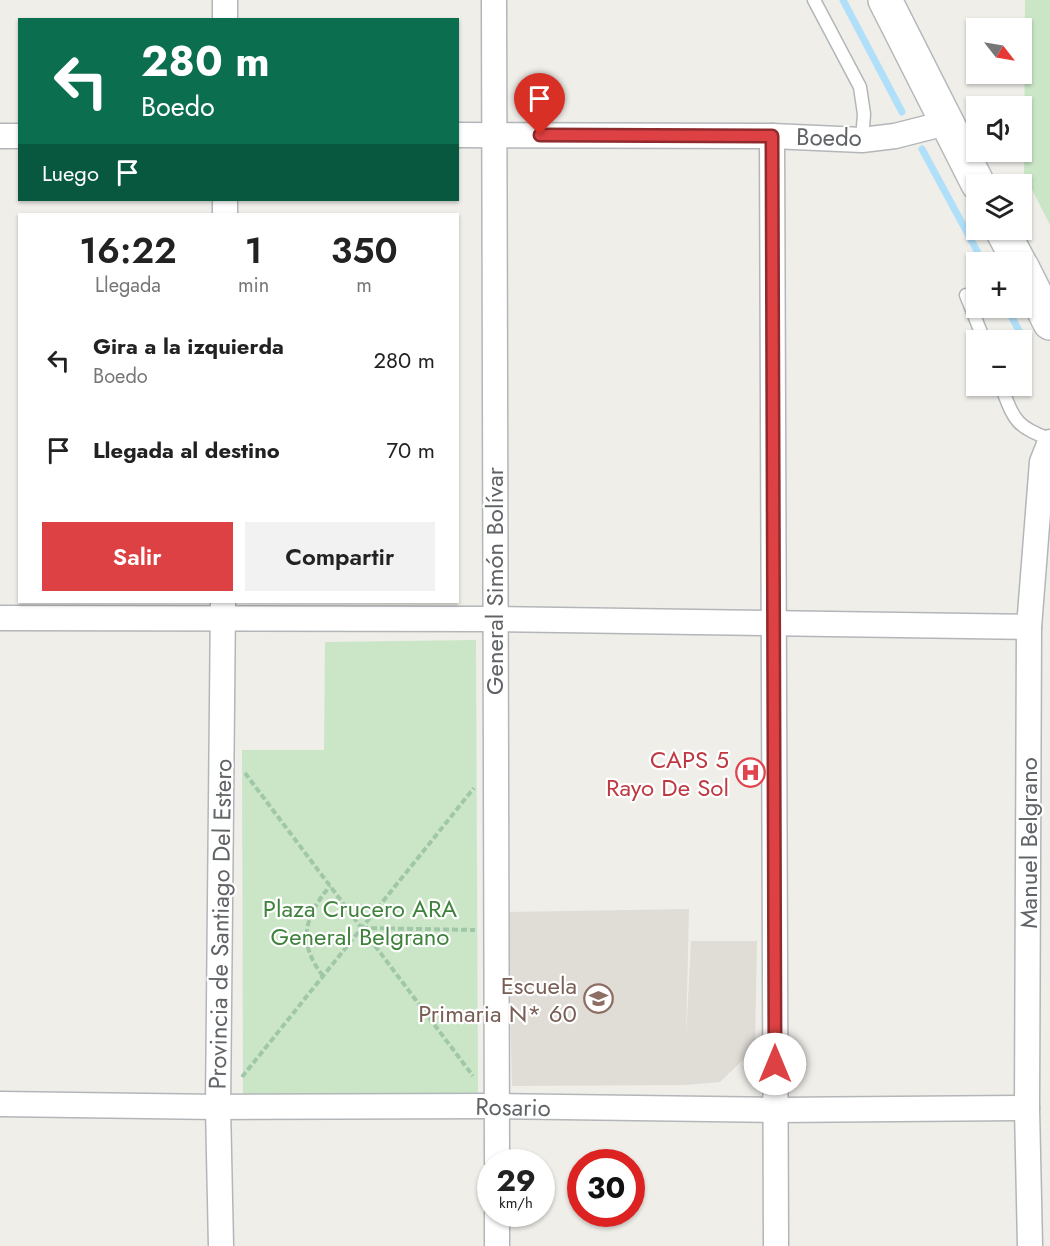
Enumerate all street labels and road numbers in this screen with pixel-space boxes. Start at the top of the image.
street label: Boedo [796,119,862,155]
street label: General Simón Bolívar [477,466,512,695]
street label: Manuel Belgrano [1011,757,1046,929]
street label: Provincia de Santiago Del Estero [200,758,240,1090]
street label: Rosario [475,1089,551,1125]

